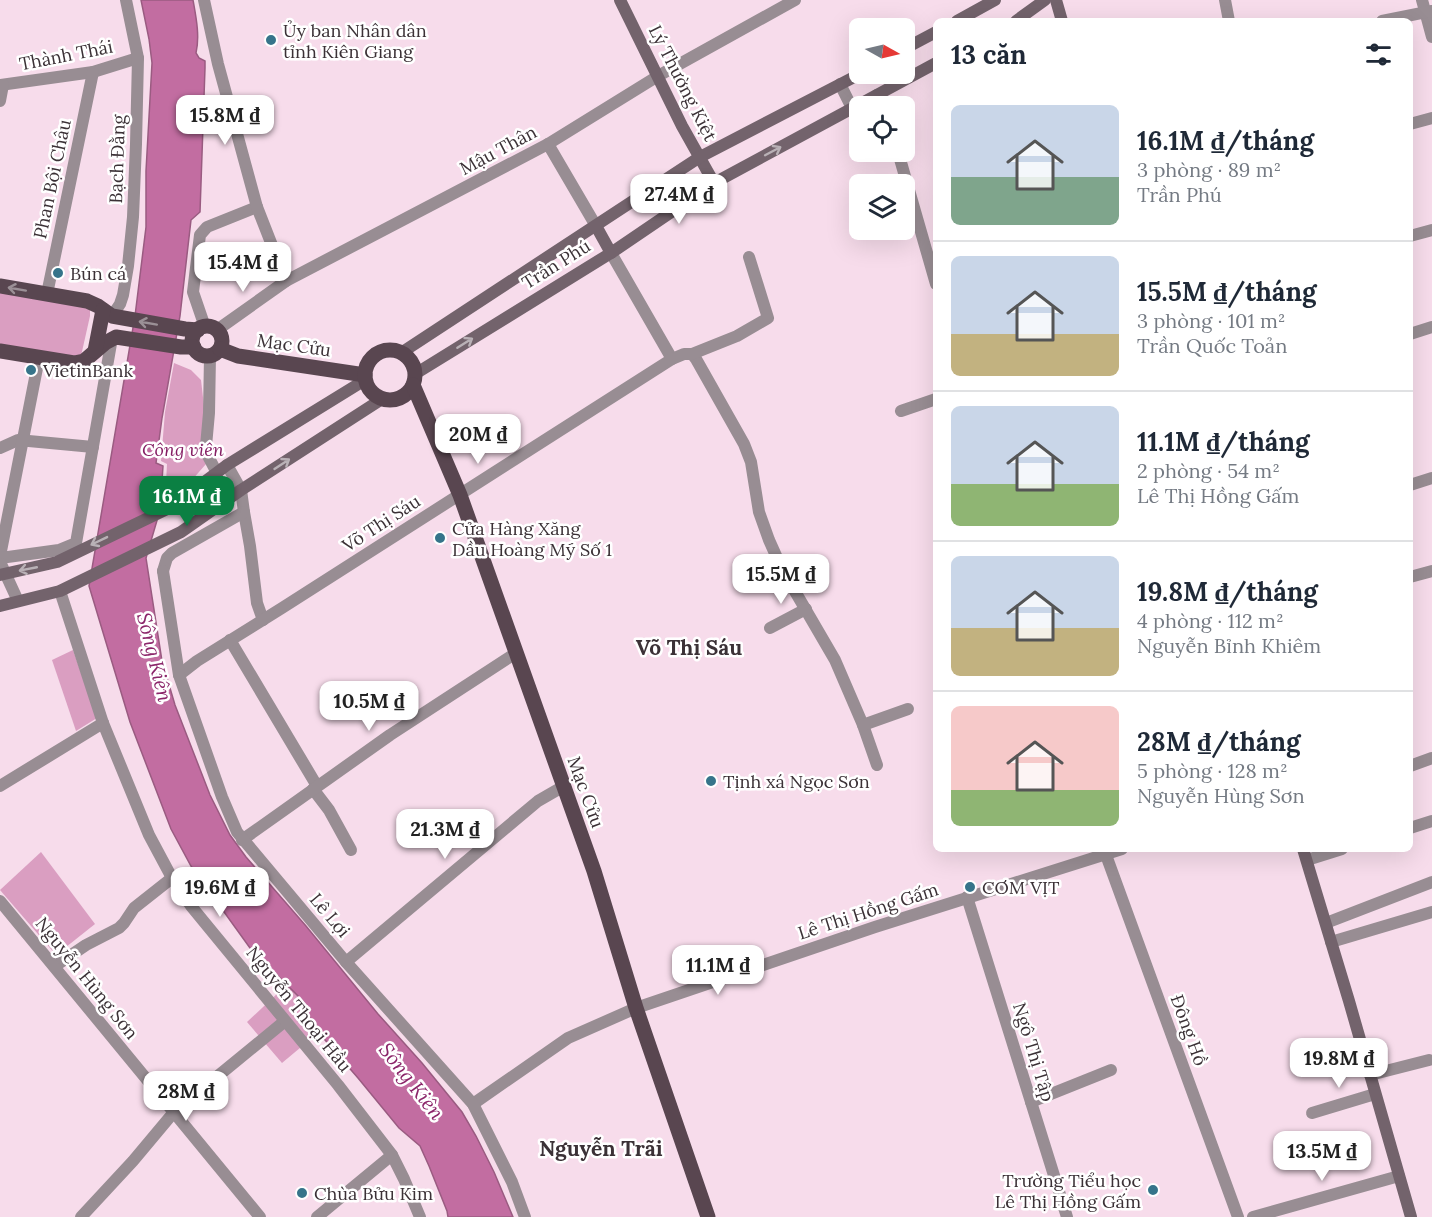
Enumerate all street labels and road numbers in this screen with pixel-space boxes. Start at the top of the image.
street label: Lý Thường Kiệt [644,21,722,145]
street label: Thành Thái [17,35,115,75]
street label: Bạch Đằng [104,113,130,204]
street label: Phan Bội Châu [28,117,76,241]
street label: Mậu Thân [456,120,540,180]
street label: Trần Phú [518,234,595,294]
street label: Mạc Cửu [256,328,333,362]
street label: Võ Thị Sáu [337,489,425,557]
street label: Mạc Cửu [563,753,610,831]
street label: Lê Thị Hồng Gấm [795,877,941,945]
street label: Lê Lợi [305,888,355,942]
street label: Nguyễn Hùng Sơn [31,912,143,1044]
street label: Nguyễn Thoại Hầu [241,941,357,1077]
street label: Đông Hồ [1166,991,1212,1069]
street label: Ngô Thị Tập [1008,1000,1060,1104]

